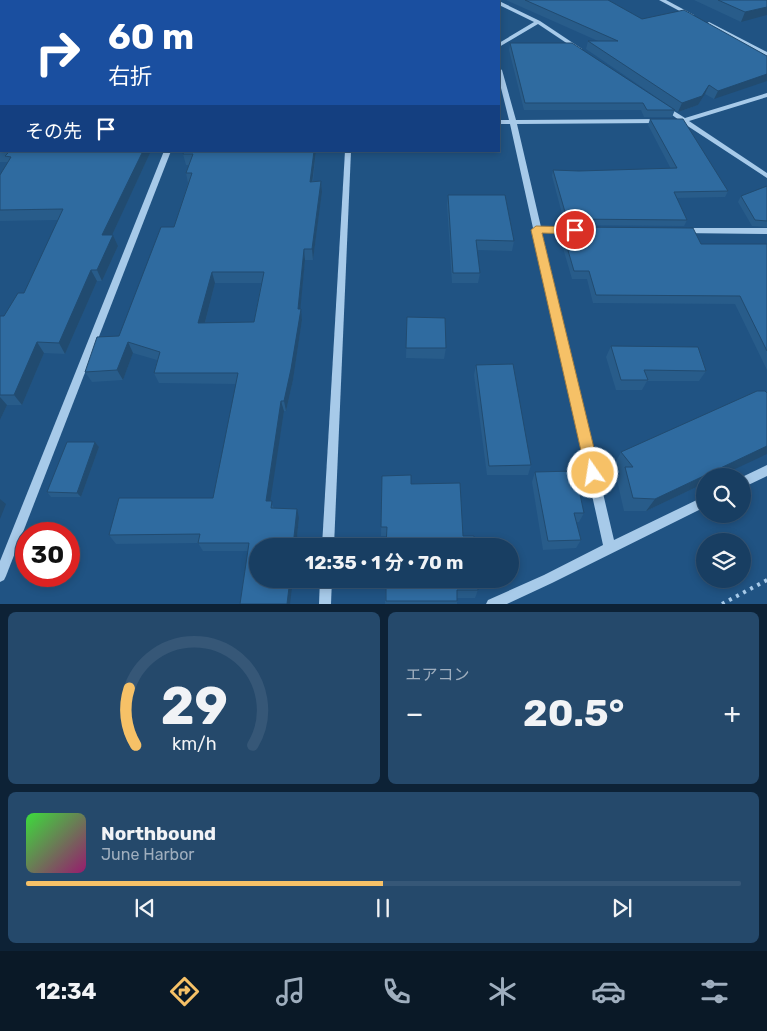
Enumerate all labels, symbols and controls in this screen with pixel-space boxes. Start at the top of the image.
text: 60 m [108,16,194,58]
icon: right [25,20,90,85]
text: 右折 [108,63,152,90]
icon: arrive [92,115,120,143]
text: その先 [25,120,82,143]
pin [554,209,596,251]
icon: arrive [561,216,589,244]
position arrow [566,446,618,498]
map controls [696,468,751,588]
button: search [696,468,751,523]
speed limit sign: 30 [15,522,80,587]
button: layers [696,533,751,588]
text: 12:35 · 1 分 · 70 m [305,551,463,574]
text: エアコン [406,665,470,684]
text: 29 [160,675,227,737]
text: 20.5° [523,690,624,736]
text: − [406,697,424,730]
text: + [724,697,741,730]
text: km/h [171,733,216,754]
text: Northbound [101,822,216,845]
text: June Harbor [101,845,194,864]
icon: previous [131,894,159,922]
icon: pause [369,894,397,922]
icon: next [608,894,636,922]
icon: directions [167,974,202,1009]
icon: music [273,974,308,1009]
icon: phone [379,974,414,1009]
icon: climate [485,974,520,1009]
icon: car [591,974,626,1009]
icon: filters [697,974,732,1009]
text: 12:34 [35,978,97,1005]

